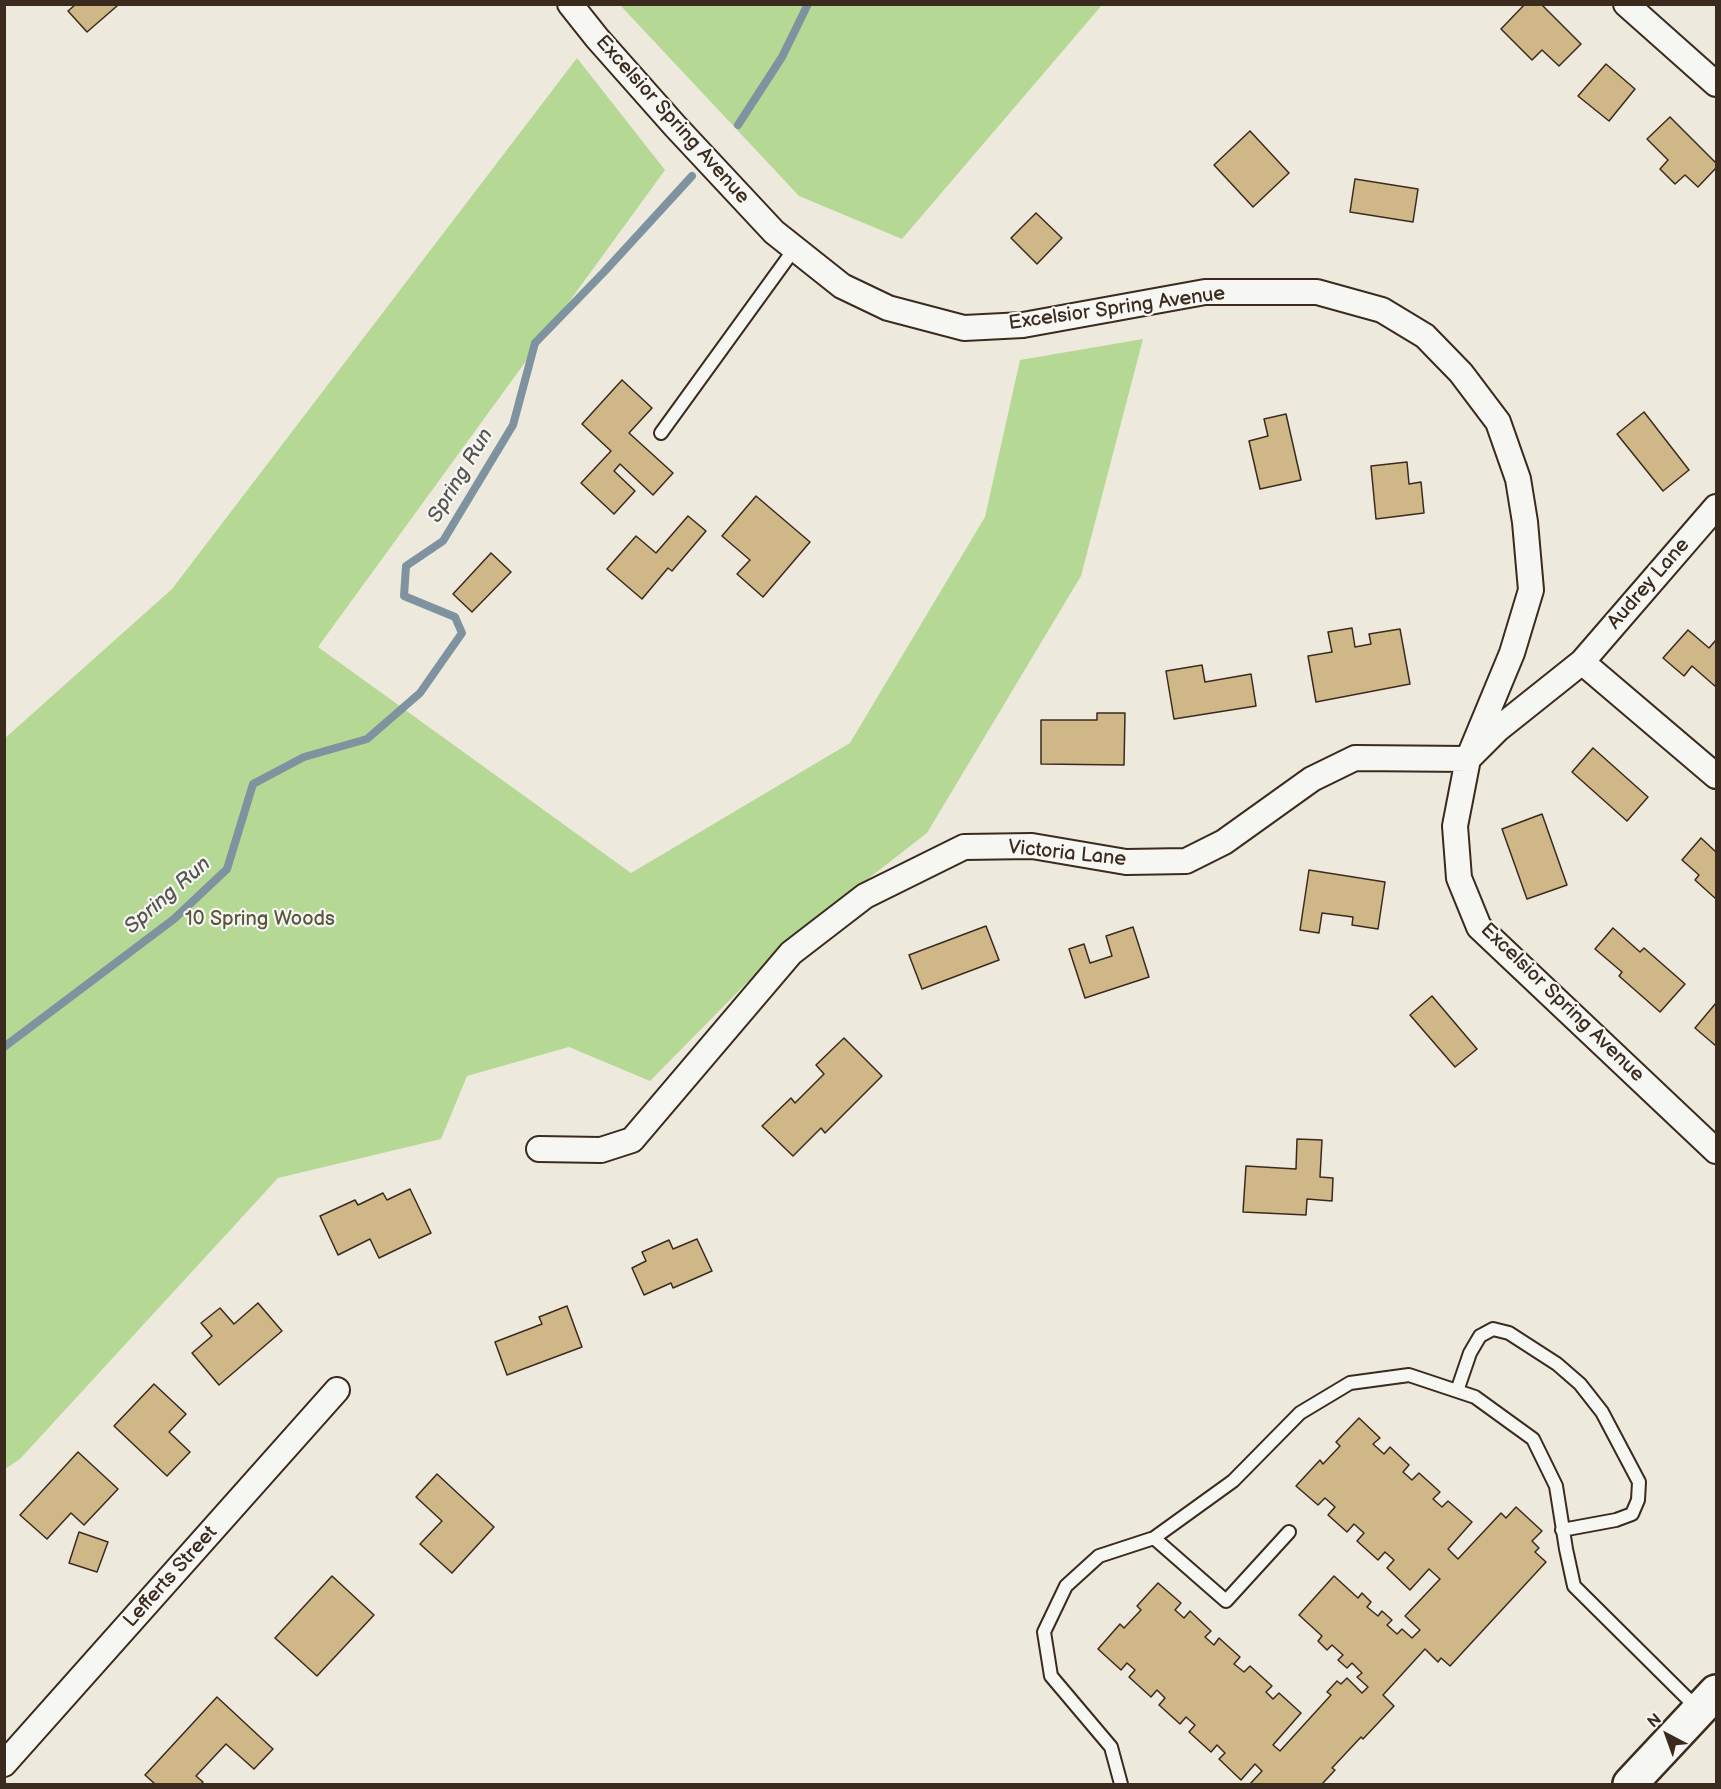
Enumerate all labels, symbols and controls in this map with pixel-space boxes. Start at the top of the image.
street label: Excelsior Spring Avenue [590,31,754,209]
street label: Excelsior Spring Avenue [1007,282,1227,336]
water label: Spring Run [423,424,499,528]
street label: Audrey Lane [1603,534,1695,634]
street label: Victoria Lane [1007,836,1127,872]
water label: Spring Run [120,852,216,940]
park label: 10 Spring Woods [185,908,335,932]
street label: Excelsior Spring Avenue [1475,919,1649,1087]
street label: Lefferts Street [119,1521,223,1633]
north arrow [1637,1705,1697,1765]
text: N [1644,1710,1666,1732]

